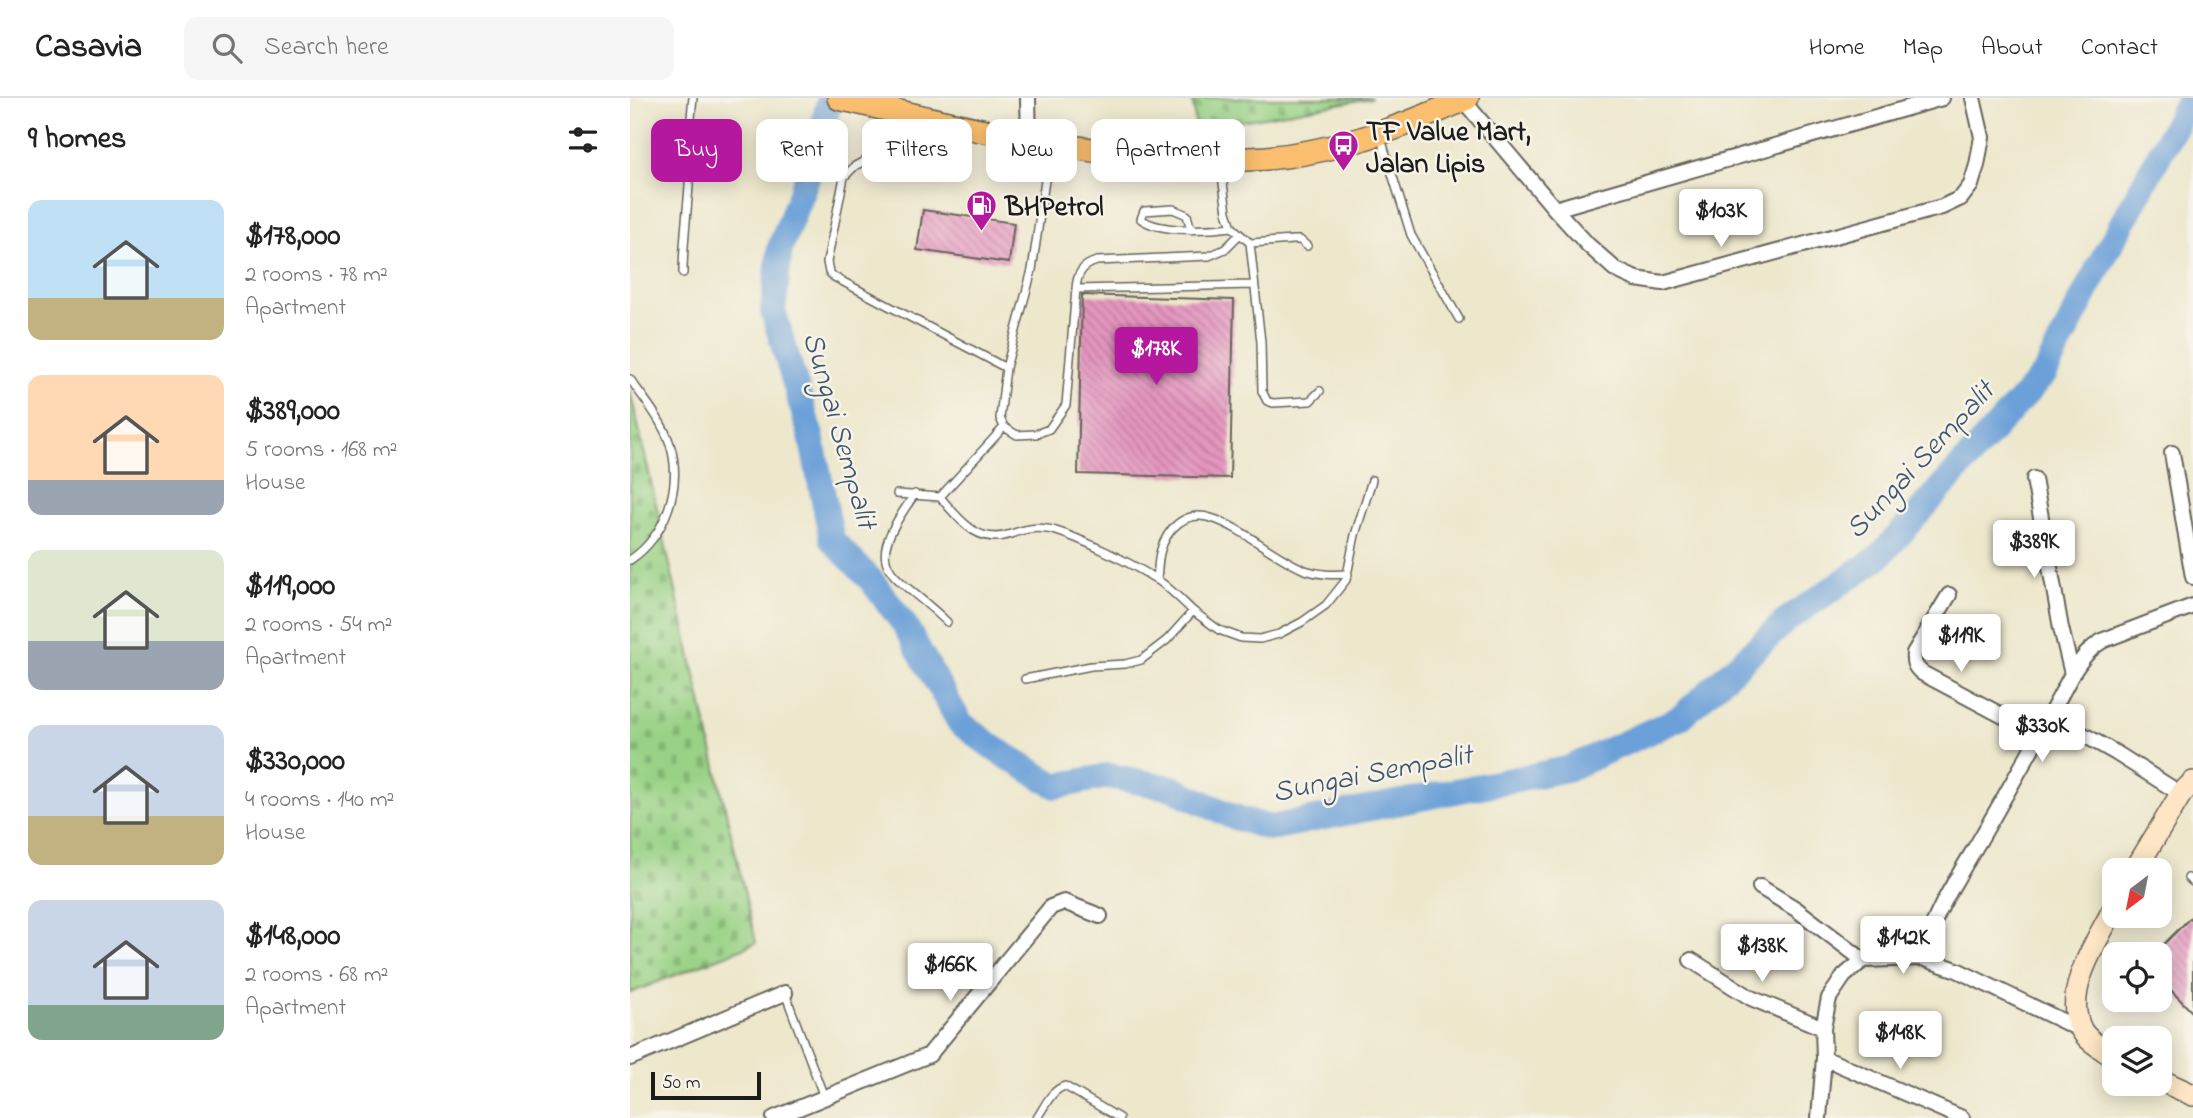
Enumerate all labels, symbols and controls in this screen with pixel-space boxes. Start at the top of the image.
search box [184,17,674,80]
text: Casavia [35,24,142,72]
icon: search [208,29,246,67]
text: Search here [264,29,389,67]
text: Home [1809,31,1865,66]
text: Map [1903,31,1943,66]
text: About [1981,31,2043,66]
text: Contact [2081,31,2158,66]
place label: TF Value Mart, Jalan Lipis [1366,113,1531,186]
text: 9 homes [28,118,126,162]
chip: Buy [651,119,742,182]
chip: Rent [756,119,848,182]
chip: Filters [862,119,972,182]
chip: New [986,119,1077,182]
chip: Apartment [1091,119,1245,182]
icon: filters [564,121,602,159]
bus stop icon: TF Value Mart, Jalan Lipis [1326,129,1360,173]
fuel station icon: BHPetrol [965,188,999,232]
place label: BHPetrol [1003,188,1104,229]
pin: $103K [1672,190,1770,249]
text: $103K [1695,195,1747,228]
text: $178,000 [245,215,340,259]
icon: home [84,228,168,312]
text: 2 rooms · 78 m² [245,259,388,292]
text: Apartment [245,292,346,325]
water label: Sungai Sempalit [789,327,888,537]
pin: $178K [1107,328,1205,387]
text: $178K [1131,333,1181,366]
water label: Sungai Sempalit [1836,370,2008,550]
text: $389,000 [245,390,340,434]
icon: home [84,403,168,487]
text: 5 rooms · 168 m² [245,434,397,467]
text: House [245,467,305,500]
pin: $389K [1985,520,2083,580]
text: $389K [2009,526,2059,559]
text: $119,000 [245,565,335,609]
icon: home [84,578,168,662]
text: 2 rooms · 54 m² [245,609,392,642]
pin: $119K [1912,614,2010,674]
text: $119K [1938,620,1984,653]
text: Apartment [245,642,346,675]
pin: $330K [1993,704,2091,764]
text: $330K [2015,710,2069,743]
water label: Sungai Sempalit [1269,733,1479,816]
text: $330,000 [245,740,345,784]
icon: home [84,753,168,837]
text: 4 rooms · 140 m² [245,784,394,817]
text: House [245,817,305,850]
north arrow [2102,858,2172,928]
map controls [2102,858,2172,1096]
text: $148,000 [245,915,340,959]
pin: $142K [1854,916,1952,976]
text: $142K [1876,922,1930,955]
pin: $138K [1713,924,1811,984]
icon: home [84,928,168,1012]
text: $138K [1737,930,1787,963]
button: locate [2102,942,2172,1012]
pin: $166K [901,944,999,1003]
text: $166K [924,949,976,982]
text: 2 rooms · 68 m² [245,959,388,992]
text: Apartment [245,992,346,1025]
pin: $148K [1851,1012,1949,1071]
text: $148K [1875,1017,1925,1050]
button: layers [2102,1026,2172,1096]
scale bar [651,1069,761,1101]
text: 50 m [662,1070,701,1097]

